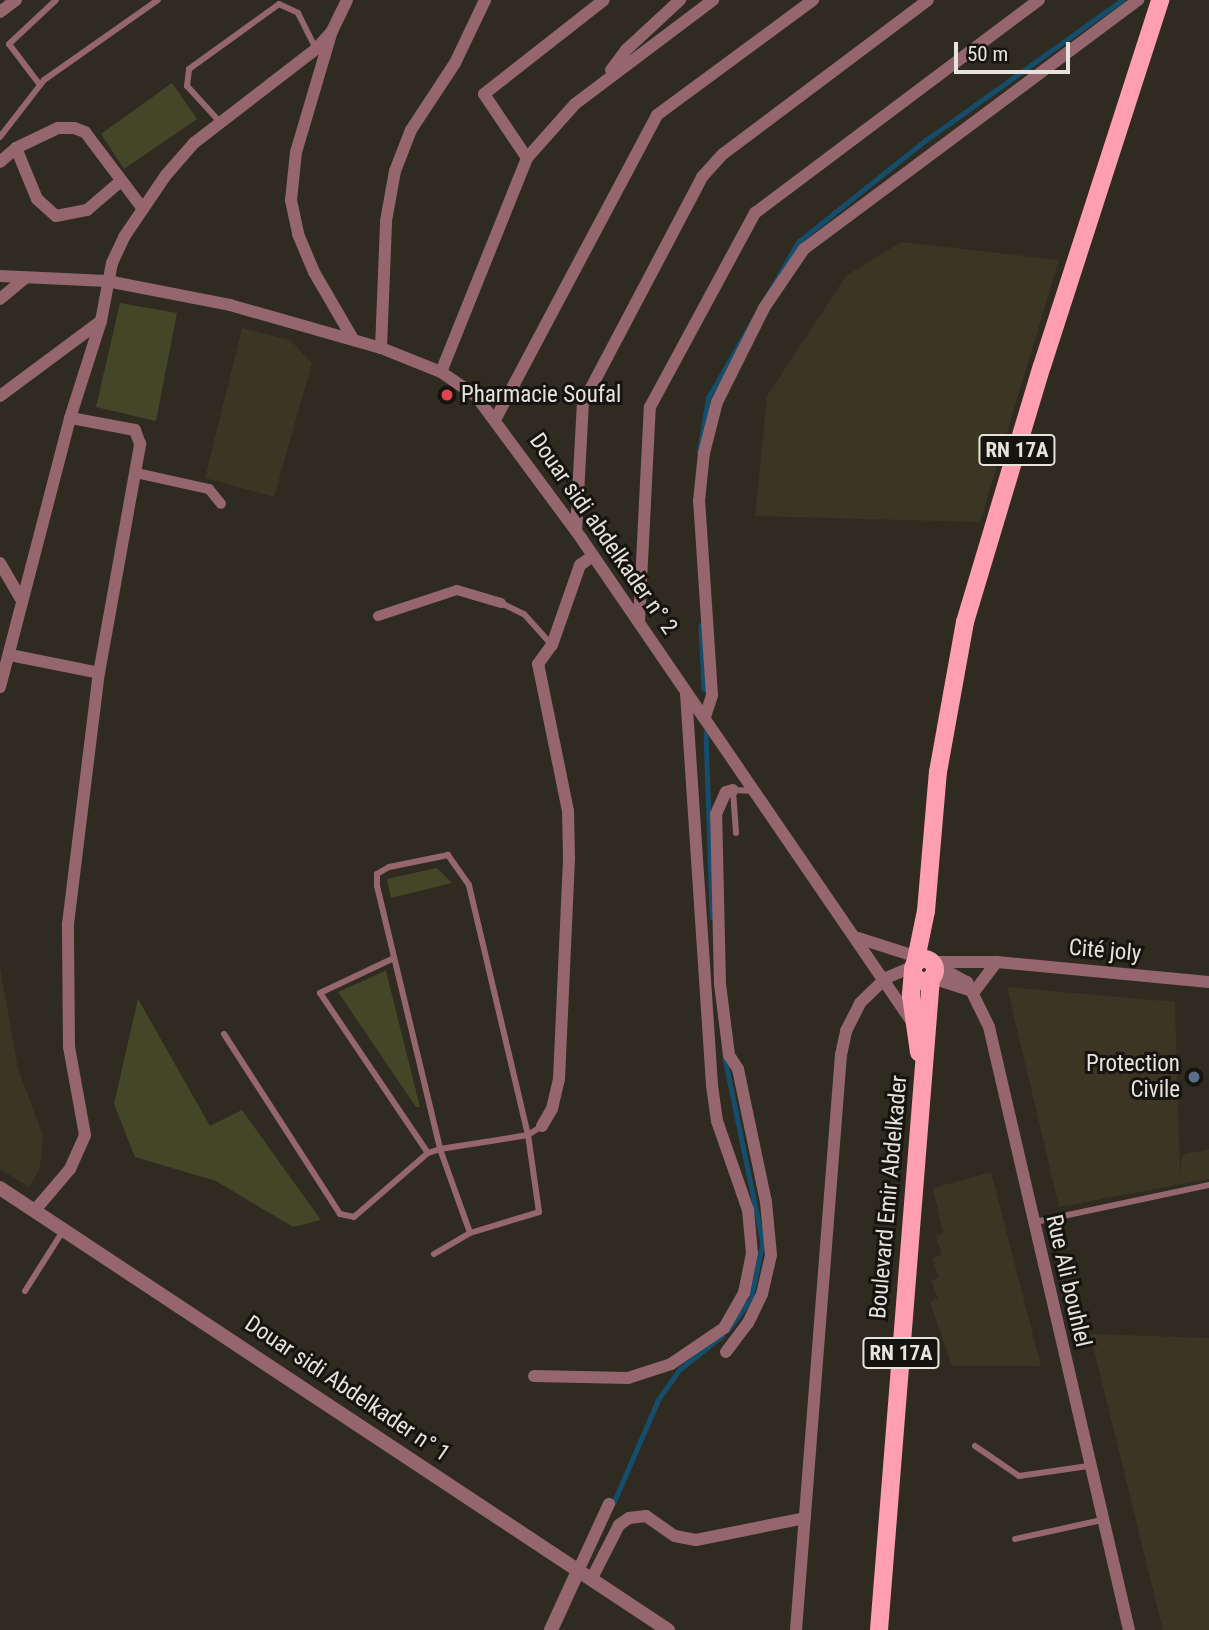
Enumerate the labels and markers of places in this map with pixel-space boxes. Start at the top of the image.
place label: Pharmacie Soufal [461,381,621,409]
marker: Pharmacie Soufal [439,387,455,403]
place label: Protection Civile [1086,1050,1180,1104]
marker: Protection Civile [1186,1069,1202,1085]

